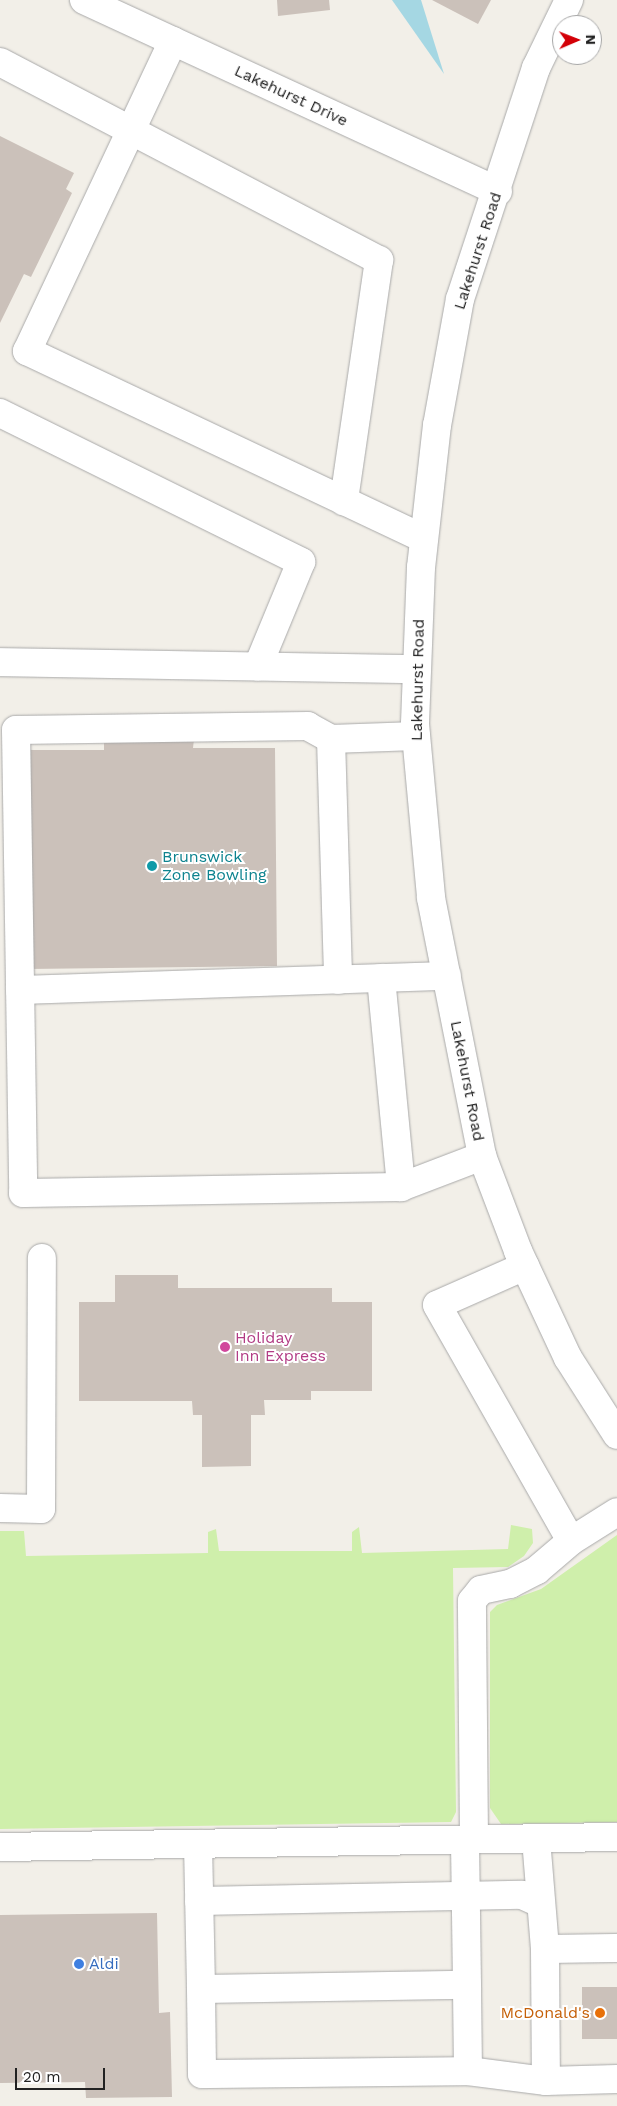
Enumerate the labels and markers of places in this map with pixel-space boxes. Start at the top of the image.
place label: Brunswick Zone Bowling [162,847,267,885]
marker: Brunswick Zone Bowling [146,860,158,872]
place label: Holiday Inn Express [235,1328,326,1366]
marker: Holiday Inn Express [219,1341,231,1353]
place label: Aldi [89,1954,119,1974]
marker: Aldi [73,1958,85,1970]
place label: McDonald's [501,2003,590,2023]
marker: McDonald's [594,2007,606,2019]

